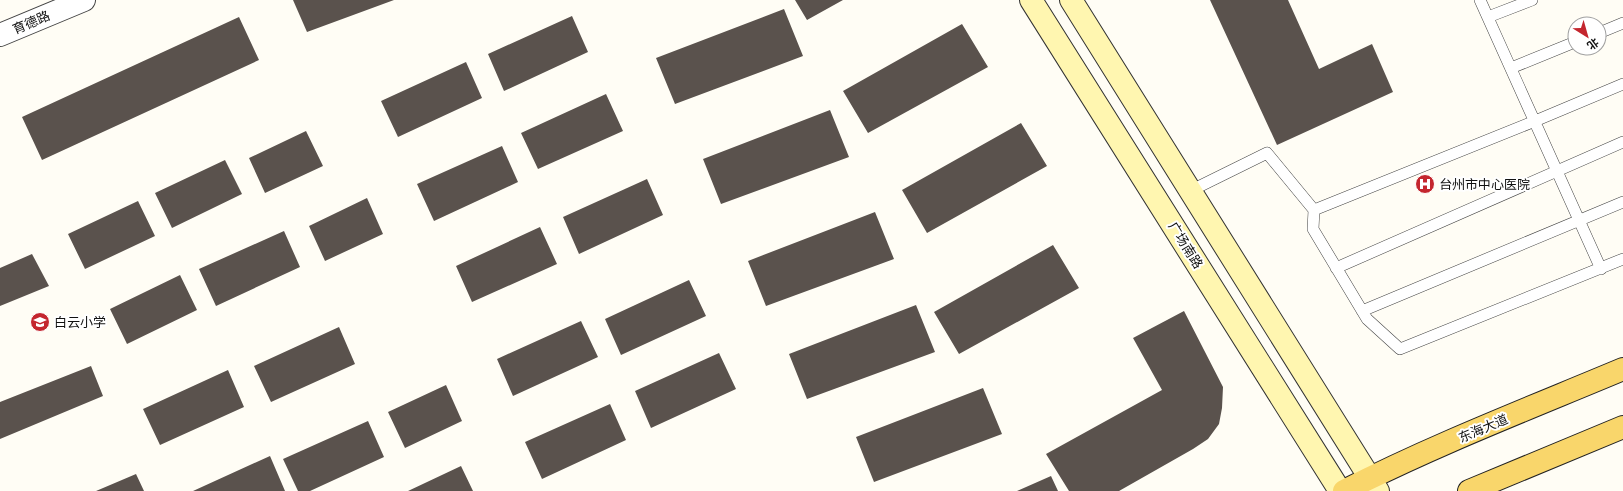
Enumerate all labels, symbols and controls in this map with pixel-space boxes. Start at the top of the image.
street label: 育德路 [10,6,53,40]
north arrow [1567,16,1607,56]
text: 北 [1583,33,1602,54]
hospital icon: 台州市中心医院 [1414,173,1436,195]
place label: 台州市中心医院 [1439,175,1530,195]
street label: 广场南路 [1163,218,1207,273]
school or university icon: 白云小学 [29,311,51,333]
place label: 白云小学 [54,313,106,333]
street label: 东海大道 [1456,410,1511,448]

